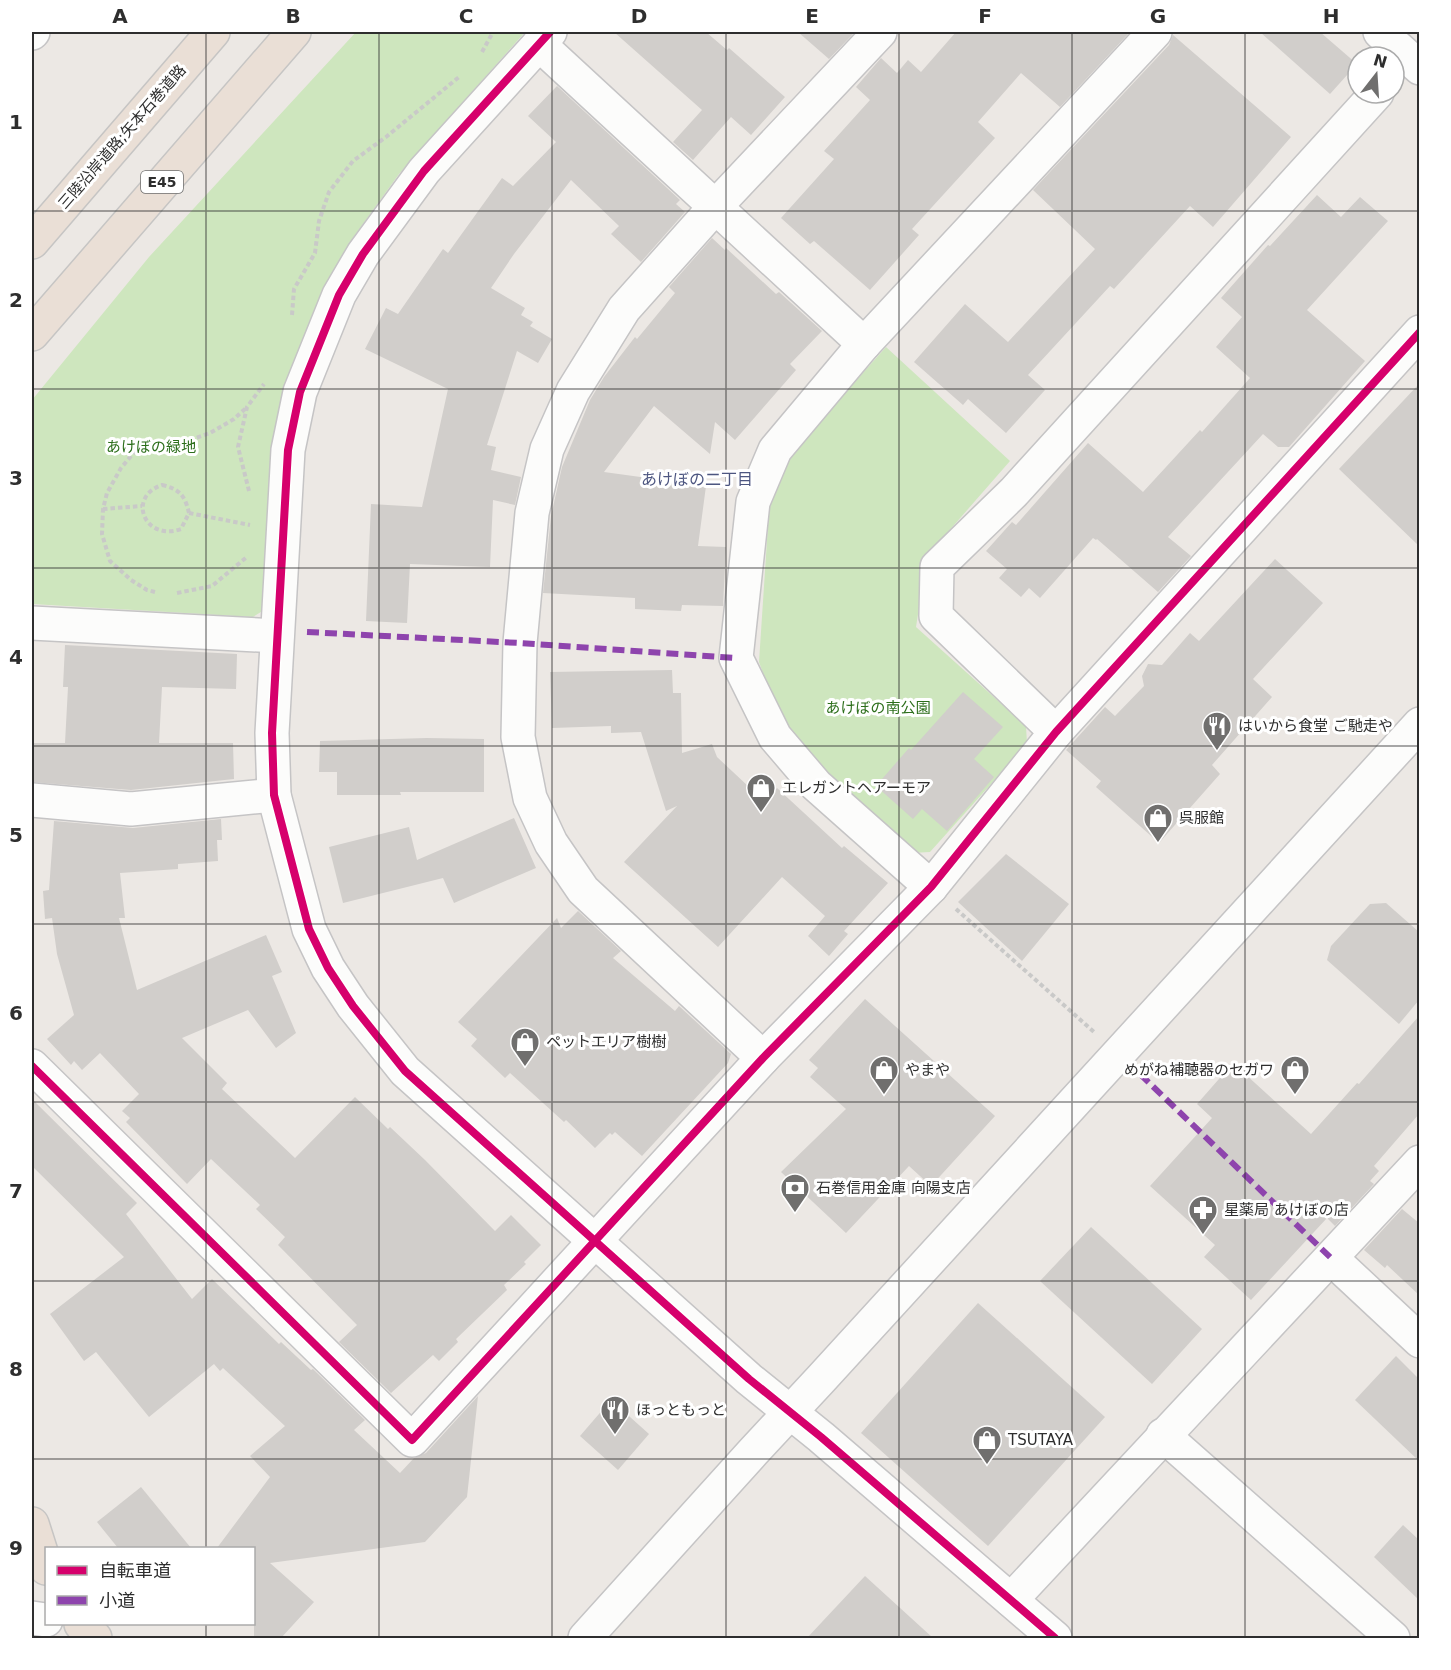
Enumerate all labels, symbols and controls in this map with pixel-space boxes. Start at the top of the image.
text: A [112,4,128,28]
text: B [285,4,301,28]
text: C [459,4,473,28]
text: D [631,4,647,28]
text: E [805,4,819,28]
text: F [978,4,992,28]
text: G [1150,4,1166,28]
text: H [1323,4,1339,28]
north arrow [1346,45,1406,105]
text: N [1371,50,1389,72]
street label: 三陸沿岸道路;矢本石巻道路 [55,61,189,213]
text: 1 [9,110,23,134]
road number: E45 [141,171,183,193]
text: 2 [9,288,23,312]
park label: あけぼの緑地 [106,438,196,456]
text: 3 [9,466,23,490]
district label: あけぼの二丁目 [641,470,753,489]
text: 4 [9,645,23,669]
park label: あけぼの南公園 [825,699,931,717]
restaurant icon: はいから食堂 ご馳走や [1201,710,1233,752]
place label: はいから食堂 ご馳走や [1238,717,1393,735]
shop icon: エレガントヘアーモア [745,772,777,814]
place label: エレガントヘアーモア [782,779,931,797]
shop icon: 呉服館 [1142,802,1174,844]
place label: 呉服館 [1179,809,1224,827]
text: 5 [9,823,23,847]
text: 6 [9,1001,23,1025]
shop icon: ペットエリア樹樹 [509,1026,541,1068]
place label: ペットエリア樹樹 [546,1033,666,1051]
shop icon: やまや [868,1054,900,1096]
shop icon: めがね補聴器のセガワ [1279,1054,1311,1096]
place label: やまや [905,1061,950,1079]
place label: めがね補聴器のセガワ [1124,1061,1274,1079]
bank icon: 石巻信用金庫 向陽支店 [779,1172,811,1214]
text: 7 [9,1179,23,1203]
place label: 石巻信用金庫 向陽支店 [816,1179,971,1197]
pharmacy icon: 星薬局 あけぼの店 [1187,1194,1219,1236]
place label: 星薬局 あけぼの店 [1224,1201,1349,1219]
text: 8 [9,1357,23,1381]
restaurant icon: ほっともっと [599,1394,631,1436]
place label: ほっともっと [636,1401,726,1419]
shop icon: TSUTAYA [971,1424,1003,1466]
place label: TSUTAYA [1007,1431,1074,1449]
text: 9 [9,1536,23,1560]
legend [45,1547,255,1625]
text: 自転車道 [99,1560,171,1581]
text: 小道 [99,1590,135,1611]

